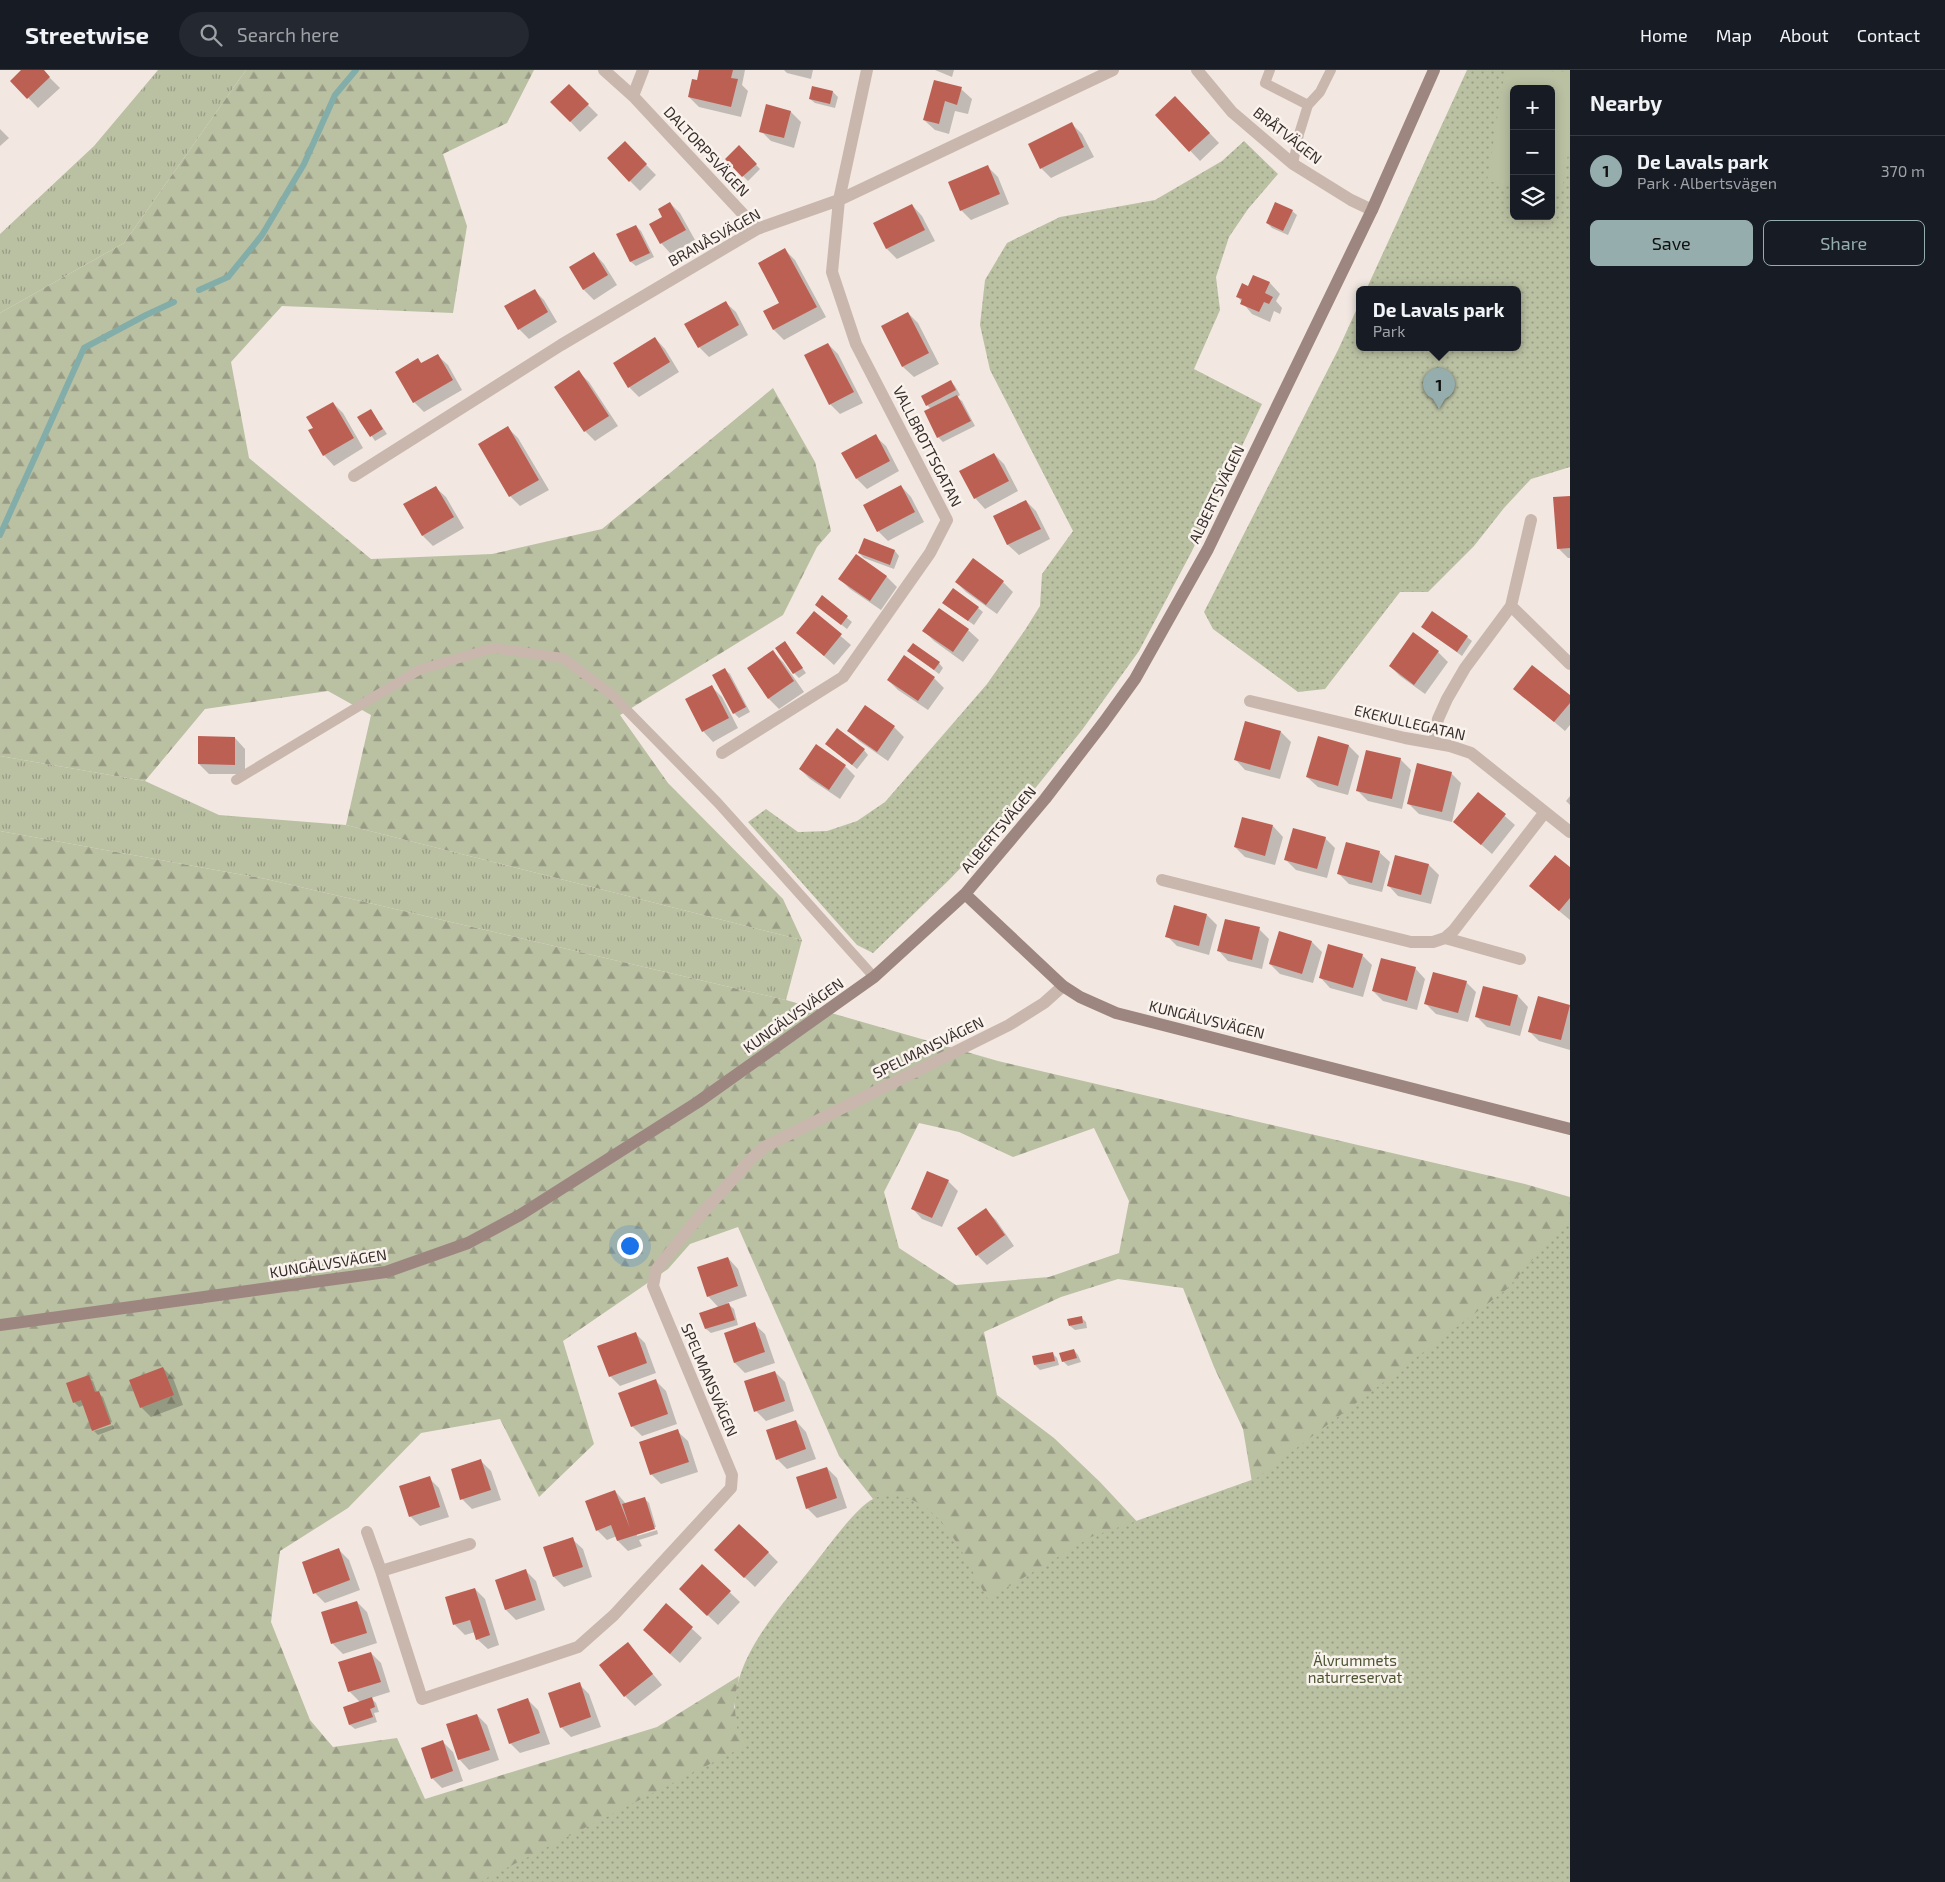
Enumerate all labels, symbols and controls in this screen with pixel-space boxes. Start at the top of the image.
search box [179,12,529,57]
text: Streetwise [25,20,149,49]
icon: search [197,21,225,49]
text: Search here [237,23,339,46]
text: Home [1640,24,1688,46]
text: Map [1716,24,1752,46]
text: About [1780,24,1829,46]
text: Contact [1857,24,1920,46]
map controls [1510,85,1555,220]
button: + [1510,85,1555,130]
text: Nearby [1590,90,1662,115]
street label: DALTORPSVÄGEN [661,102,753,200]
street label: BRÅTVÄGEN [1250,103,1326,167]
button: − [1510,130,1555,175]
text: De Lavals park [1637,150,1769,173]
text: 1 [1603,161,1609,180]
text: 370 m [1881,161,1925,180]
text: Park · Albertsvägen [1637,173,1777,192]
button: layers [1510,175,1555,220]
street label: BRANÅSVÄGEN [665,204,763,270]
button: Save [1590,220,1753,266]
button: Share [1763,220,1925,266]
popup [1356,286,1521,351]
text: De Lavals park [1373,298,1504,321]
text: Park [1373,321,1405,340]
pin: 1 [1423,368,1455,409]
street label: VALLBROTTSGATAN [890,383,966,509]
street label: ALBERTSVÄGEN [1184,442,1248,546]
street label: EKEKULLEGATAN [1353,700,1467,744]
street label: ALBERTSVÄGEN [957,782,1039,876]
street label: KUNGÄLVSVÄGEN [739,974,847,1056]
street label: KUNGÄLVSVÄGEN [1147,996,1267,1042]
street label: SPELMANSVÄGEN [870,1012,986,1082]
your location [617,1233,643,1259]
street label: KUNGÄLVSVÄGEN [268,1245,388,1281]
street label: SPELMANSVÄGEN [678,1321,742,1439]
park label: Älvrummets naturreservat [1308,1651,1403,1686]

